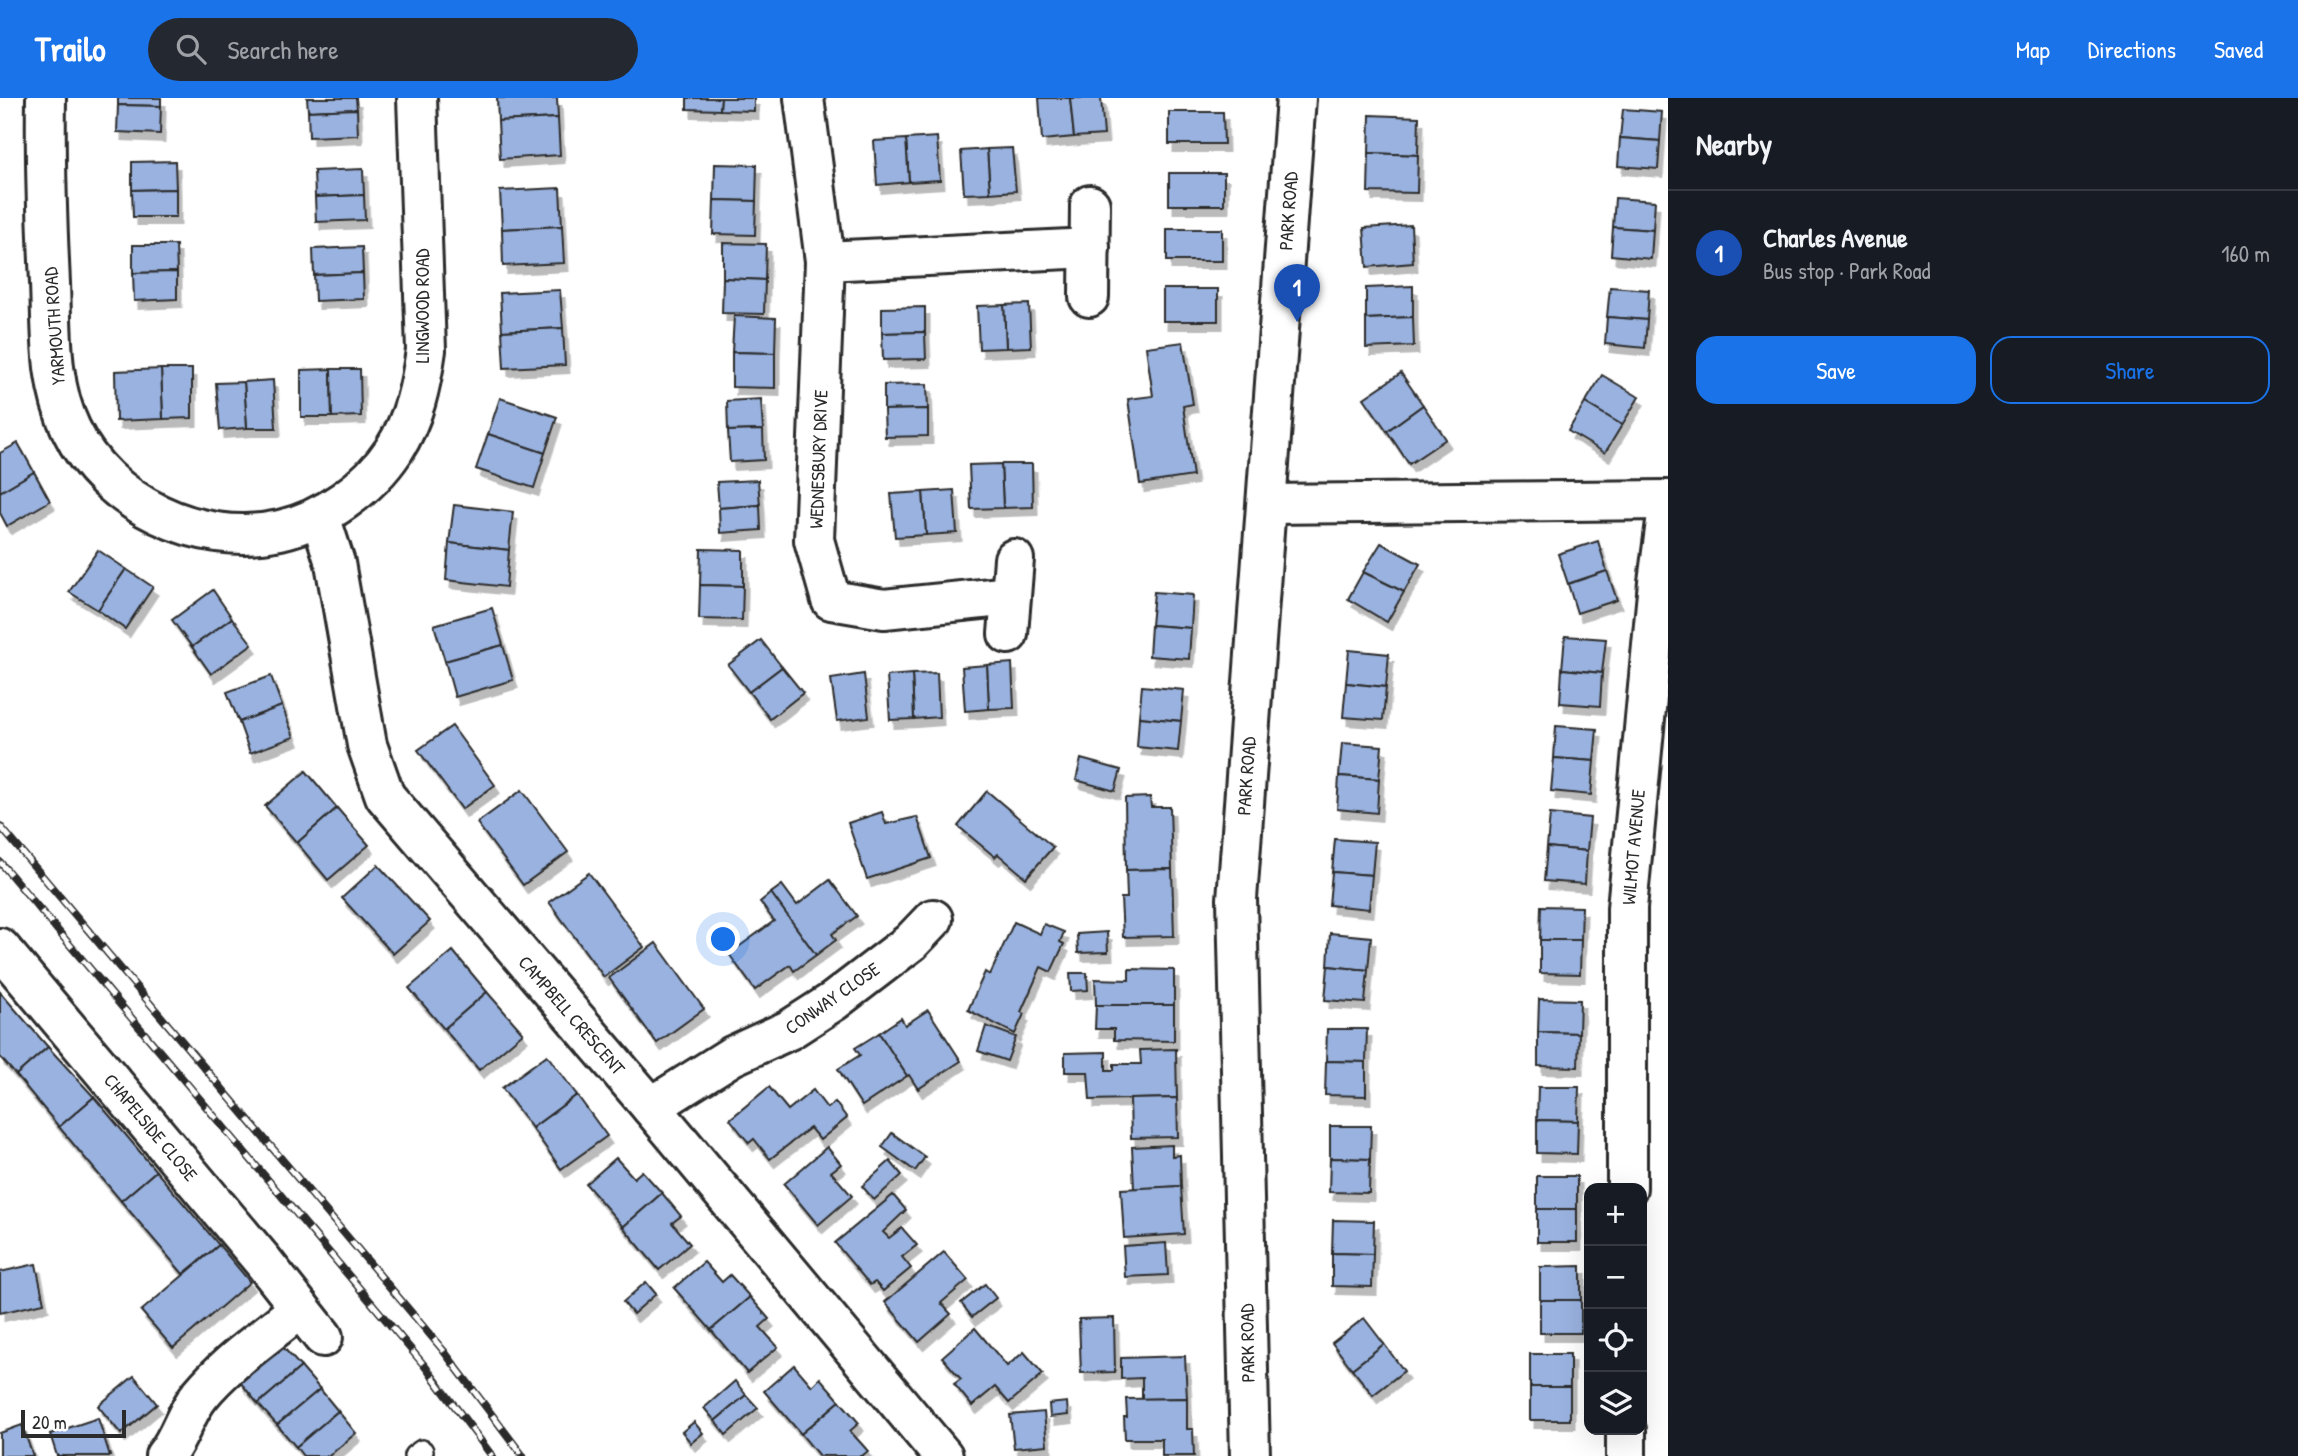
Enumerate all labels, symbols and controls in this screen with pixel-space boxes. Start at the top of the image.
search box [148,18,638,81]
text: Trailo [35,27,106,71]
icon: search [172,30,210,68]
text: Search here [228,32,339,67]
text: Map [2016,33,2050,65]
text: Directions [2088,33,2176,65]
text: Saved [2214,33,2263,65]
text: Nearby [1696,124,1772,164]
street label: PARK ROAD [1272,171,1304,251]
text: Charles Avenue [1763,220,1908,255]
text: 1 [1715,238,1723,269]
text: 160 m [2221,238,2270,269]
street label: LINGWOOD ROAD [409,249,435,363]
text: Bus stop · Park Road [1763,255,1931,286]
pin: 1 [1274,264,1320,322]
street label: YARMOUTH ROAD [37,266,71,386]
button: Save [1696,336,1976,404]
button: Share [1990,336,2270,404]
street label: WEDNESBURY DRIVE [803,388,833,529]
street label: PARK ROAD [1230,736,1262,816]
street label: WILMOT AVENUE [1615,788,1651,906]
your location [706,922,740,956]
street label: CAMPBELL CRESCENT [513,950,632,1081]
street label: CONWAY CLOSE [779,955,885,1040]
street label: CHAPELSIDE CLOSE [98,1068,204,1187]
map controls [1584,1183,1647,1435]
button: + [1584,1183,1647,1246]
button: − [1584,1246,1647,1309]
street label: PARK ROAD [1233,1303,1261,1383]
button: locate [1584,1309,1647,1372]
button: layers [1584,1372,1647,1435]
scale bar [21,1407,126,1439]
text: 20 m [32,1409,67,1435]

